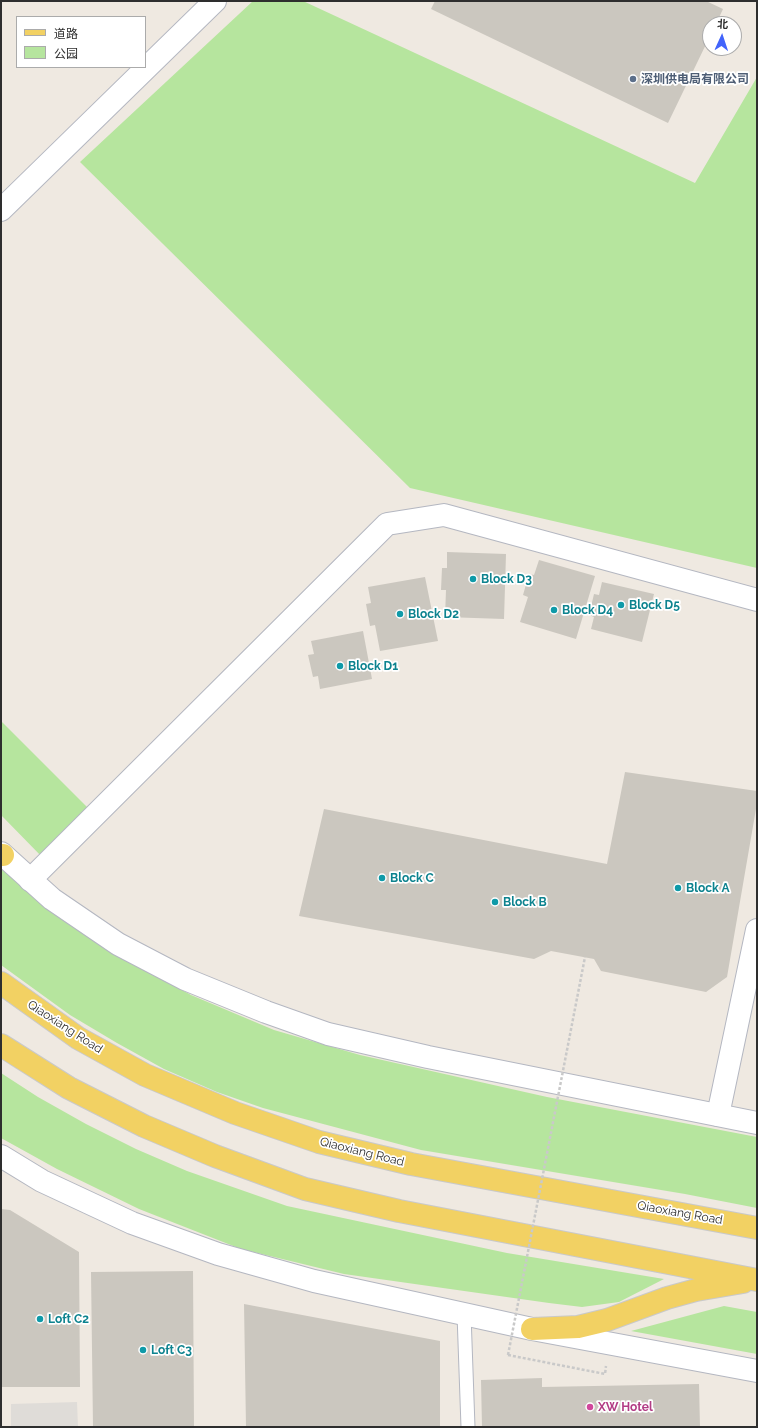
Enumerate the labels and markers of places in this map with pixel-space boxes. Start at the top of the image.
place label: 深圳供电局有限公司 [641,72,749,86]
marker: 深圳供电局有限公司 [628,74,638,84]
place label: Block D3 [481,572,532,586]
marker: Block D3 [468,574,478,584]
place label: Block D5 [629,598,680,612]
marker: Block D5 [616,600,626,610]
place label: Block D4 [562,603,613,617]
marker: Block D4 [549,605,559,615]
place label: Block D2 [408,607,459,621]
marker: Block D2 [395,609,405,619]
place label: Block D1 [348,659,398,673]
marker: Block D1 [335,661,345,671]
place label: Block C [390,871,434,885]
marker: Block C [377,873,387,883]
place label: Block A [686,881,730,895]
marker: Block A [673,883,683,893]
place label: Block B [503,895,547,909]
marker: Block B [490,897,500,907]
place label: Loft C2 [48,1312,89,1326]
marker: Loft C2 [35,1314,45,1324]
place label: Loft C3 [151,1343,192,1357]
marker: Loft C3 [138,1345,148,1355]
place label: XW Hotel [598,1400,653,1414]
marker: XW Hotel [585,1402,595,1412]

